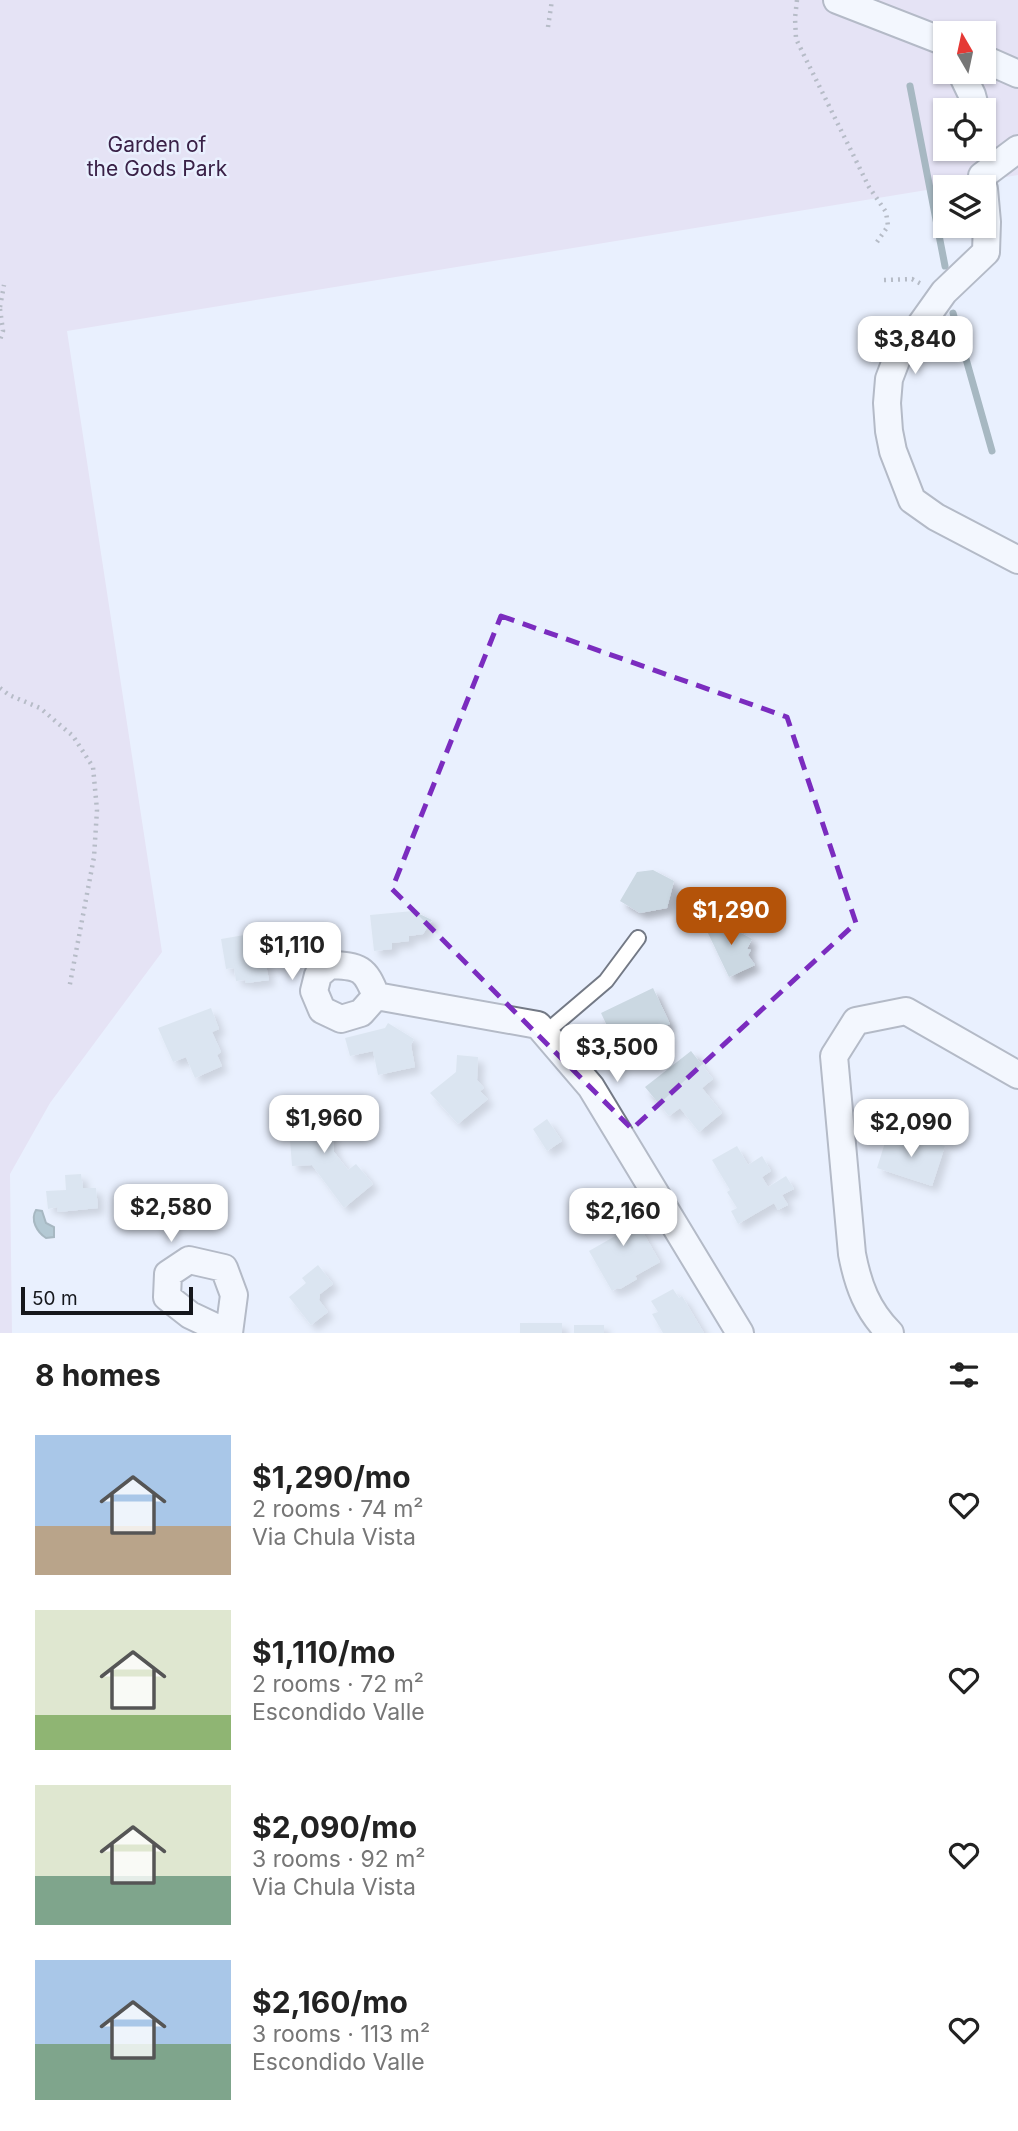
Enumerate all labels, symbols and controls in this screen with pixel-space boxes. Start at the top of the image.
north arrow [933,21,996,84]
map controls [933,21,996,238]
button: locate [933,98,996,161]
park label: Garden of the Gods Park [87,132,228,181]
button: layers [933,175,996,238]
pin: $3,840 [858,316,972,376]
text: $3,840 [874,325,956,353]
pin: $1,290 [674,888,788,947]
text: $1,290 [692,896,770,924]
pin: $1,110 [235,922,349,982]
text: $1,110 [259,931,325,959]
pin: $3,500 [560,1024,674,1084]
text: $3,500 [576,1033,658,1061]
pin: $1,960 [267,1096,381,1155]
pin: $2,090 [854,1100,968,1159]
text: $1,960 [285,1104,363,1132]
text: $2,090 [870,1108,952,1136]
pin: $2,580 [114,1184,228,1244]
pin: $2,160 [566,1188,680,1248]
text: $2,580 [130,1193,212,1221]
text: $2,160 [585,1197,661,1225]
scale bar [21,1284,192,1316]
text: 50 m [32,1287,78,1310]
icon: filters [945,1356,983,1394]
text: 8 homes [35,1357,161,1393]
text: $1,290/mo [252,1459,411,1495]
icon: home [91,1463,175,1547]
icon: heart [945,1486,983,1524]
text: 2 rooms · 74 m² [252,1495,424,1523]
text: Via Chula Vista [252,1523,416,1551]
text: $1,110/mo [252,1634,395,1670]
icon: home [91,1638,175,1722]
icon: heart [945,1661,983,1699]
text: 2 rooms · 72 m² [252,1670,424,1698]
text: Escondido Valle [252,1698,425,1726]
text: $2,090/mo [252,1809,417,1845]
icon: home [91,1813,175,1897]
icon: heart [945,1836,983,1874]
text: 3 rooms · 92 m² [252,1845,425,1873]
text: Via Chula Vista [252,1873,416,1901]
text: $2,160/mo [252,1984,408,2020]
icon: home [91,1988,175,2072]
icon: heart [945,2011,983,2049]
text: 3 rooms · 113 m² [252,2020,430,2048]
text: Escondido Valle [252,2048,425,2076]

